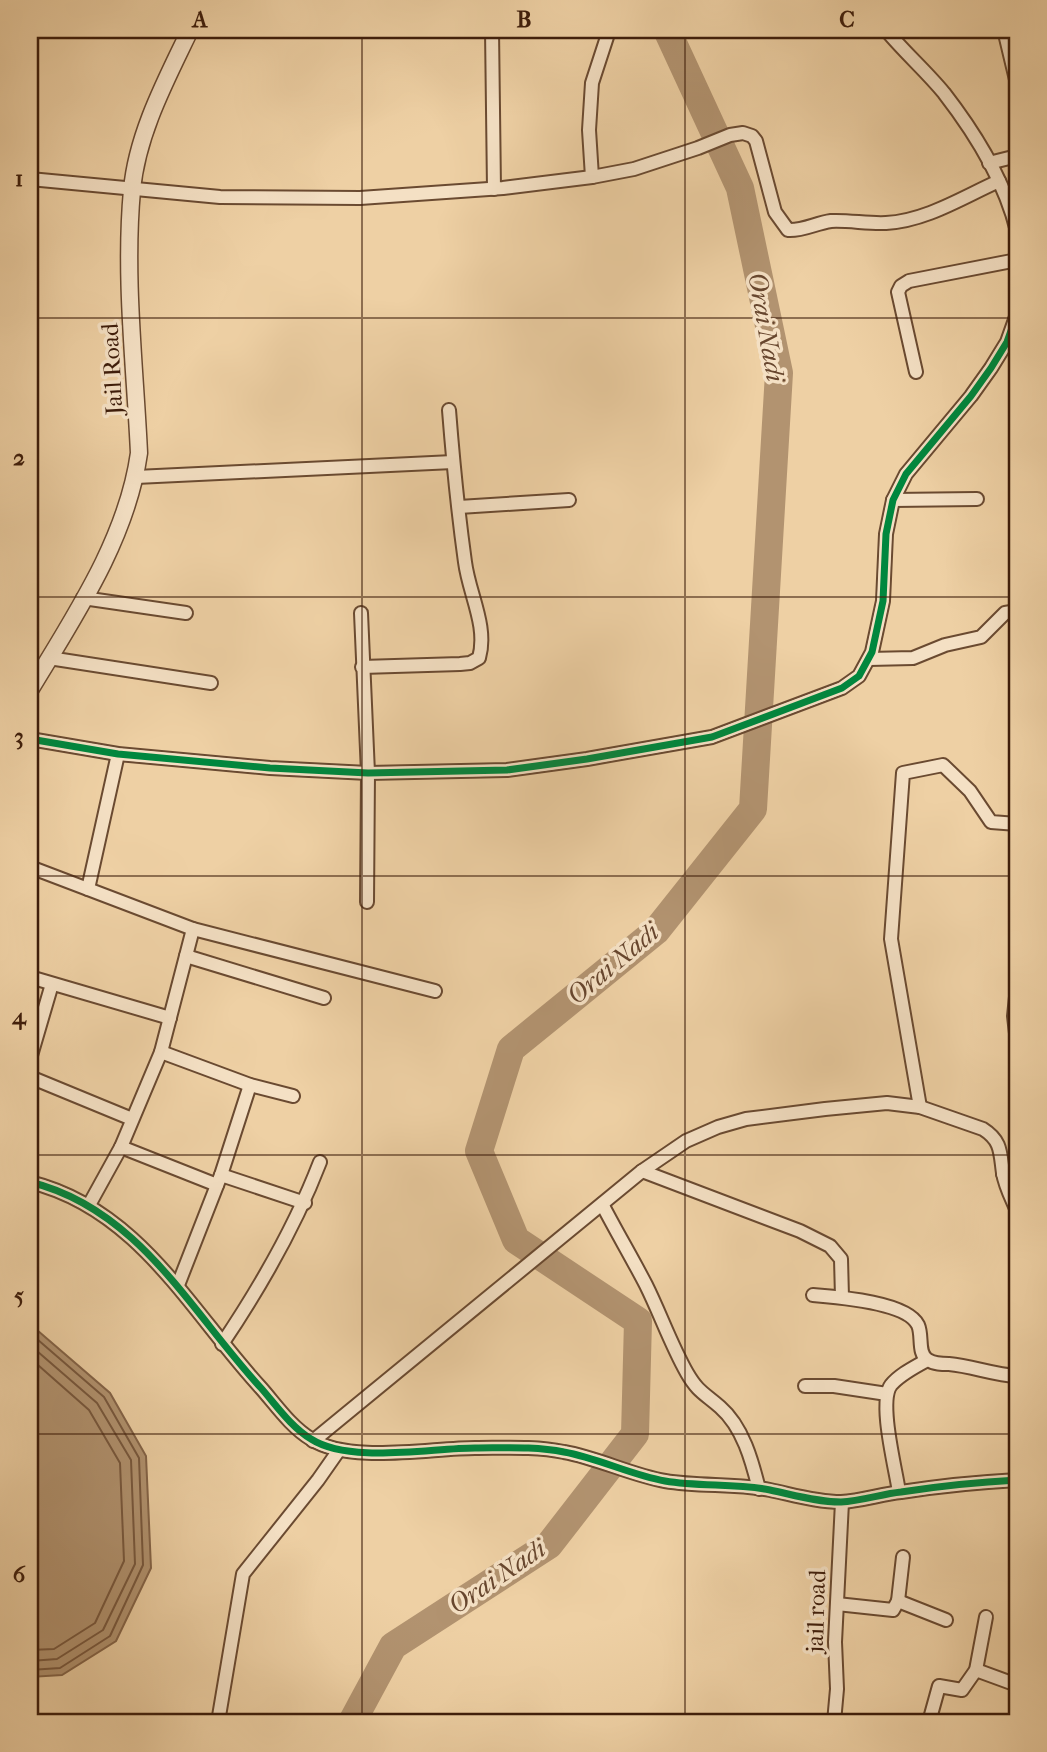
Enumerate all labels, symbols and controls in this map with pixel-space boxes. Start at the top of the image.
text: A [191,6,209,33]
text: B [517,6,532,33]
text: C [839,6,855,33]
text: 1 [15,165,23,192]
water label: Orai Nadi [741,270,791,386]
street label: Jail Road [96,321,128,418]
text: 2 [13,444,25,471]
text: 3 [14,723,24,750]
water label: Orai Nadi [561,916,666,1011]
text: 4 [11,1003,27,1030]
text: 5 [14,1282,24,1309]
water label: Orai Nadi [443,1532,553,1621]
text: 6 [13,1561,26,1588]
street label: jail road [800,1568,831,1655]

